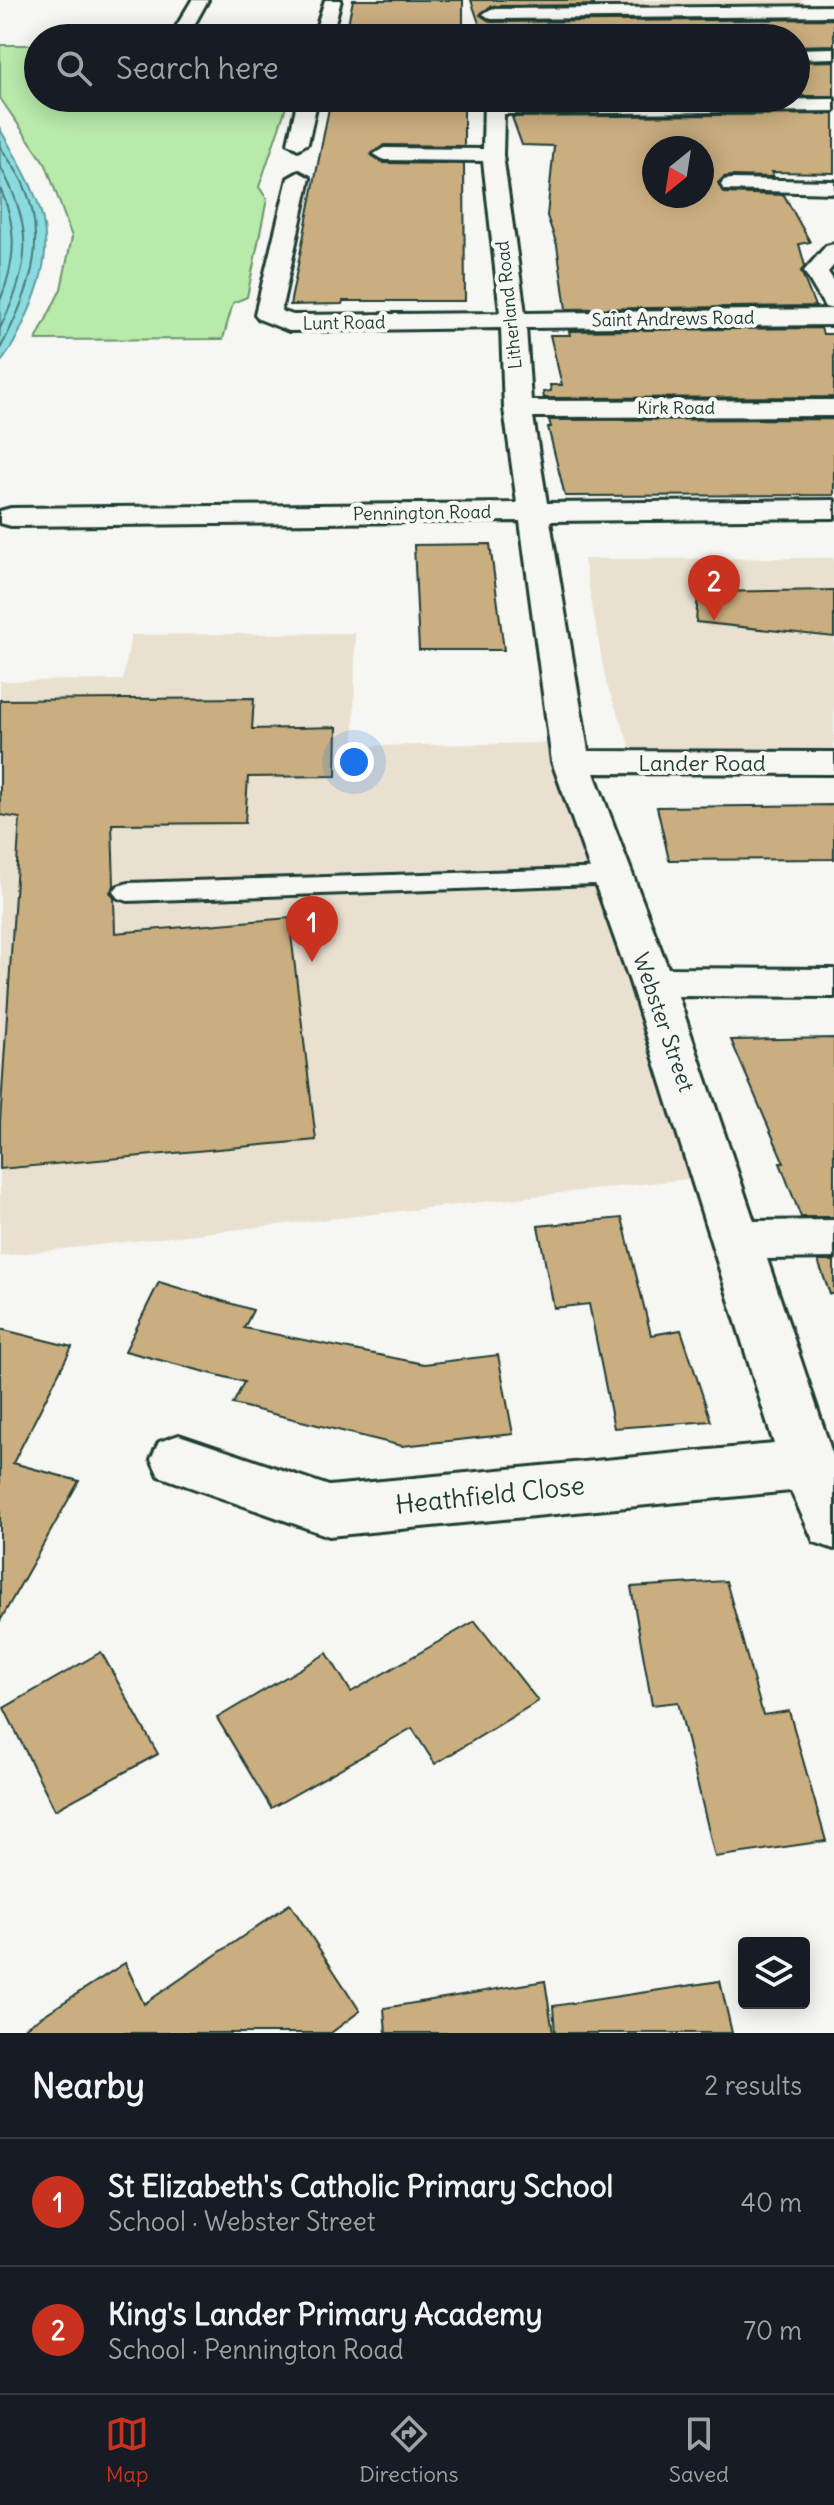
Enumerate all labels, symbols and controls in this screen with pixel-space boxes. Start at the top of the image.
search box [24,24,810,112]
icon: search [52,46,96,90]
text: Search here [116,49,279,87]
north arrow [642,136,714,208]
street label: Litherland Road [490,239,527,370]
street label: Saint Andrews Road [591,306,755,331]
street label: Lunt Road [302,310,386,335]
street label: Kirk Road [637,396,715,419]
street label: Pennington Road [353,500,492,525]
pin: 2 [688,555,740,621]
your location [334,742,374,782]
street label: Lander Road [638,749,766,777]
pin: 1 [286,896,338,962]
street label: Webster Street [627,949,701,1095]
street label: Heathfield Close [394,1468,586,1521]
map controls [738,1937,810,2009]
button: layers [738,1937,810,2009]
text: Nearby [32,2064,145,2107]
text: 2 results [704,2069,802,2102]
text: St Elizabeth's Catholic Primary School [108,2167,613,2205]
text: 1 [53,2186,63,2219]
text: 40 m [741,2186,802,2219]
text: School · Webster Street [108,2205,375,2238]
text: King's Lander Primary Academy [108,2295,543,2333]
text: 2 [51,2314,65,2347]
text: 70 m [743,2314,802,2347]
text: School · Pennington Road [108,2333,404,2366]
tab: Map [105,2412,149,2488]
tab: Directions [359,2412,459,2488]
tab: Saved [669,2412,729,2488]

